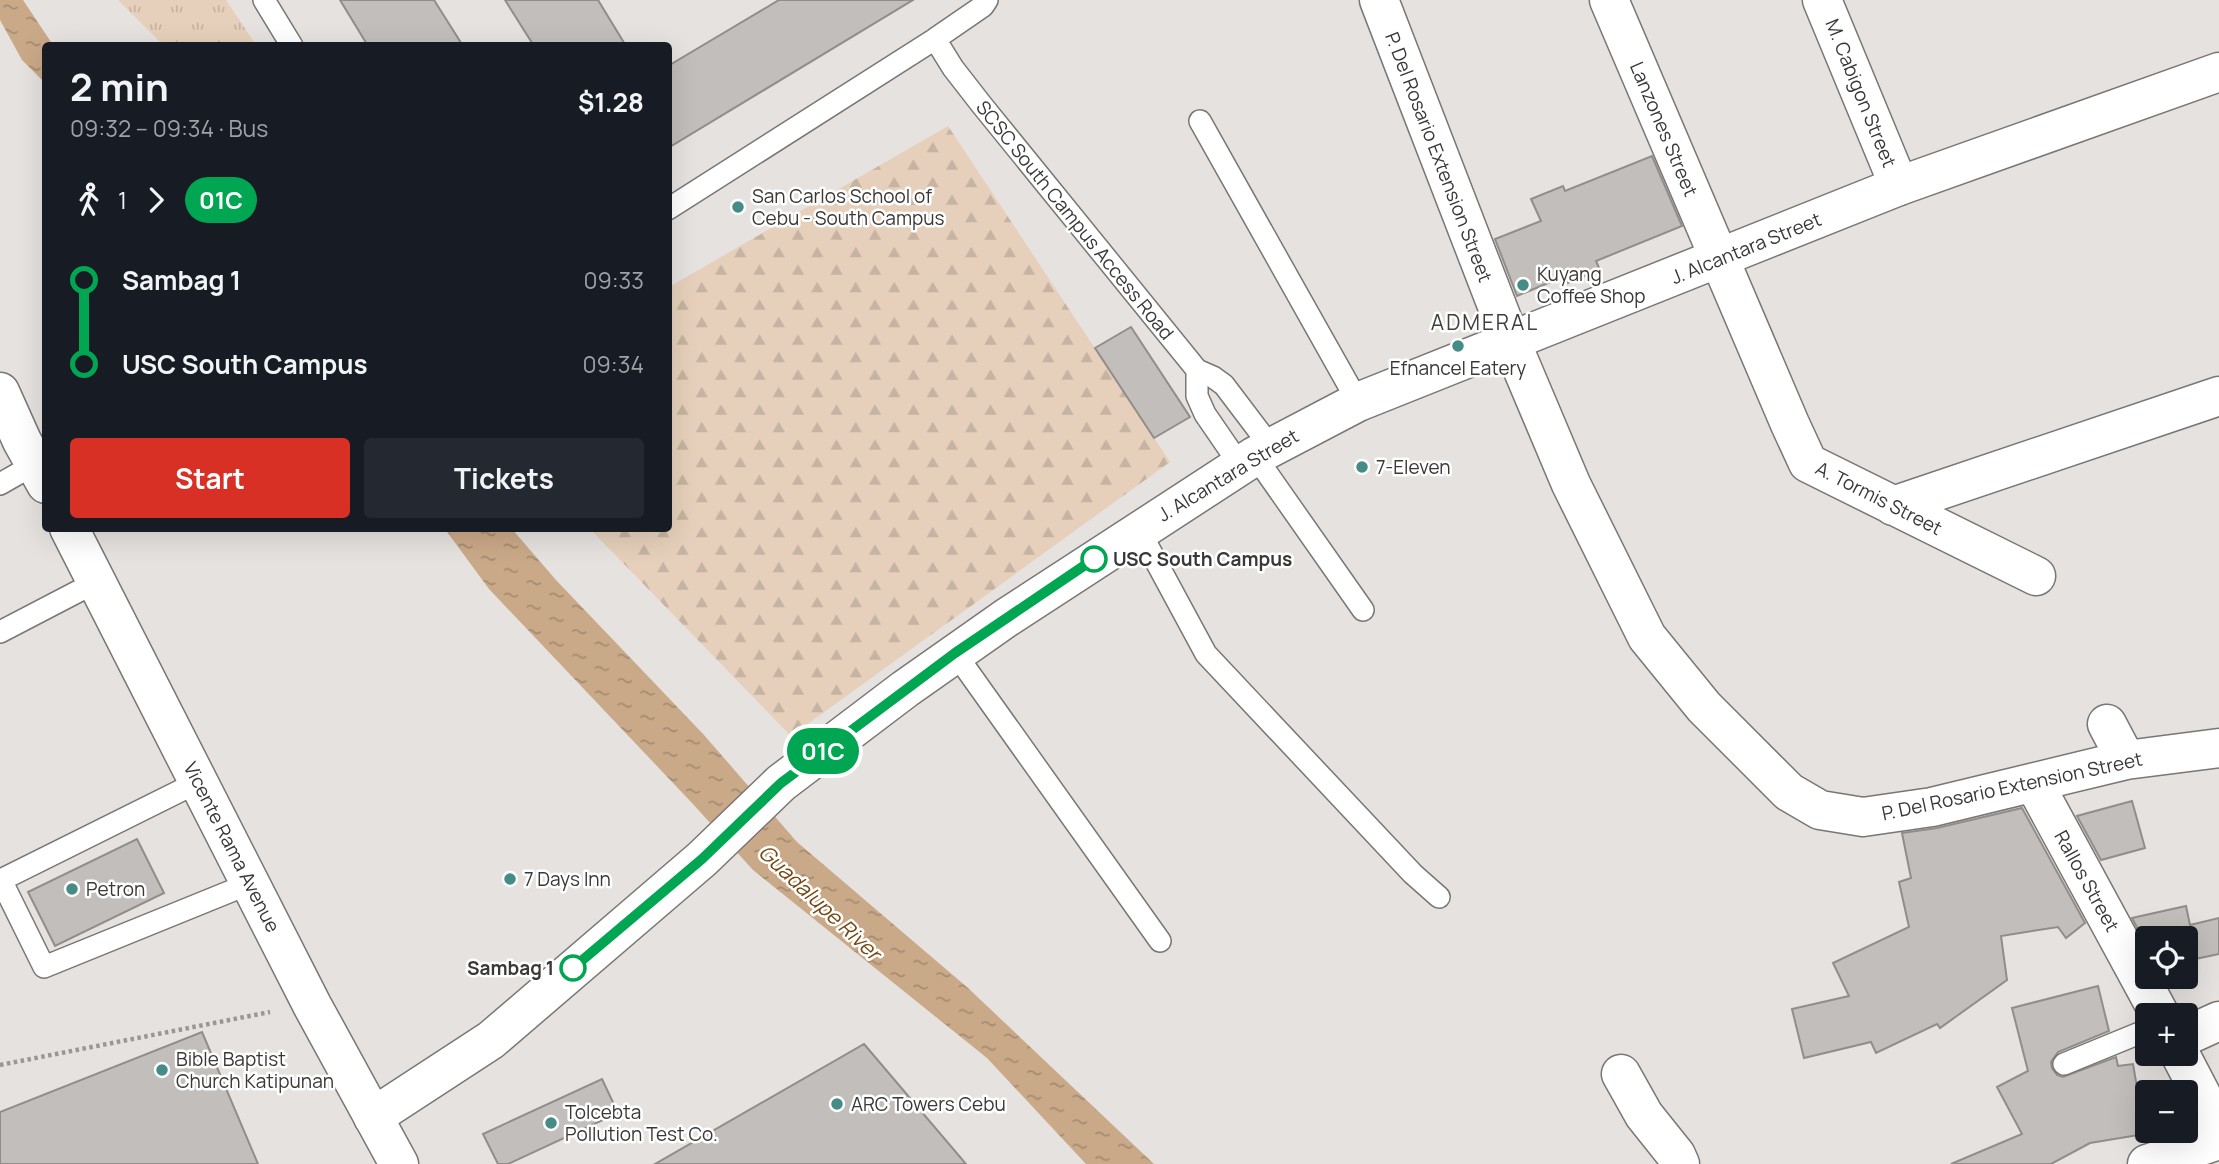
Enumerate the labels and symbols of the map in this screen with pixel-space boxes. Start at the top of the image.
street label: M. Cabigon Street [1819,15,1903,171]
street label: P. Del Rosario Extension Street [1379,28,1499,286]
street label: Lanzones Street [1624,58,1704,200]
street label: SCSC South Campus Access Road [970,95,1180,345]
place label: San Carlos School of Cebu - South Campus [752,183,945,231]
marker: San Carlos School of Cebu - South Campus [730,199,746,215]
street label: J. Alcantara Street [1667,206,1825,290]
place label: Kuyang Coffee Shop [1537,261,1646,309]
marker: Kuyang Coffee Shop [1515,277,1531,293]
district label: ADMERAL [1431,308,1539,336]
marker: Efnancel Eatery [1450,338,1466,354]
place label: Efnancel Eatery [1390,355,1526,381]
street label: J. Alcantara Street [1153,423,1303,527]
place label: 7-Eleven [1376,454,1451,480]
street label: A. Tormis Street [1811,455,1947,541]
marker: 7-Eleven [1354,459,1370,475]
marker: USC South Campus [1081,546,1107,572]
place label: USC South Campus [1113,546,1292,572]
line badge: 01C [783,728,863,774]
street label: P. Del Rosario Extension Street [1879,746,2145,826]
street label: Vicente Rama Avenue [178,757,286,937]
street label: Rallos Street [2048,826,2126,936]
water label: Guadalupe River [753,838,889,968]
place label: 7 Days Inn [524,866,611,892]
marker: 7 Days Inn [502,871,518,887]
place label: Petron [86,876,145,902]
marker: Petron [64,881,80,897]
place label: Sambag 1 [467,955,554,981]
marker: Sambag 1 [560,955,586,981]
place label: Bible Baptist Church Katipunan [176,1046,334,1094]
marker: Bible Baptist Church Katipunan [154,1062,170,1078]
place label: ARC Towers Cebu [851,1091,1006,1117]
marker: ARC Towers Cebu [829,1096,845,1112]
place label: Tolcebta Pollution Test Co. [565,1099,718,1147]
marker: Tolcebta Pollution Test Co. [543,1115,559,1131]

